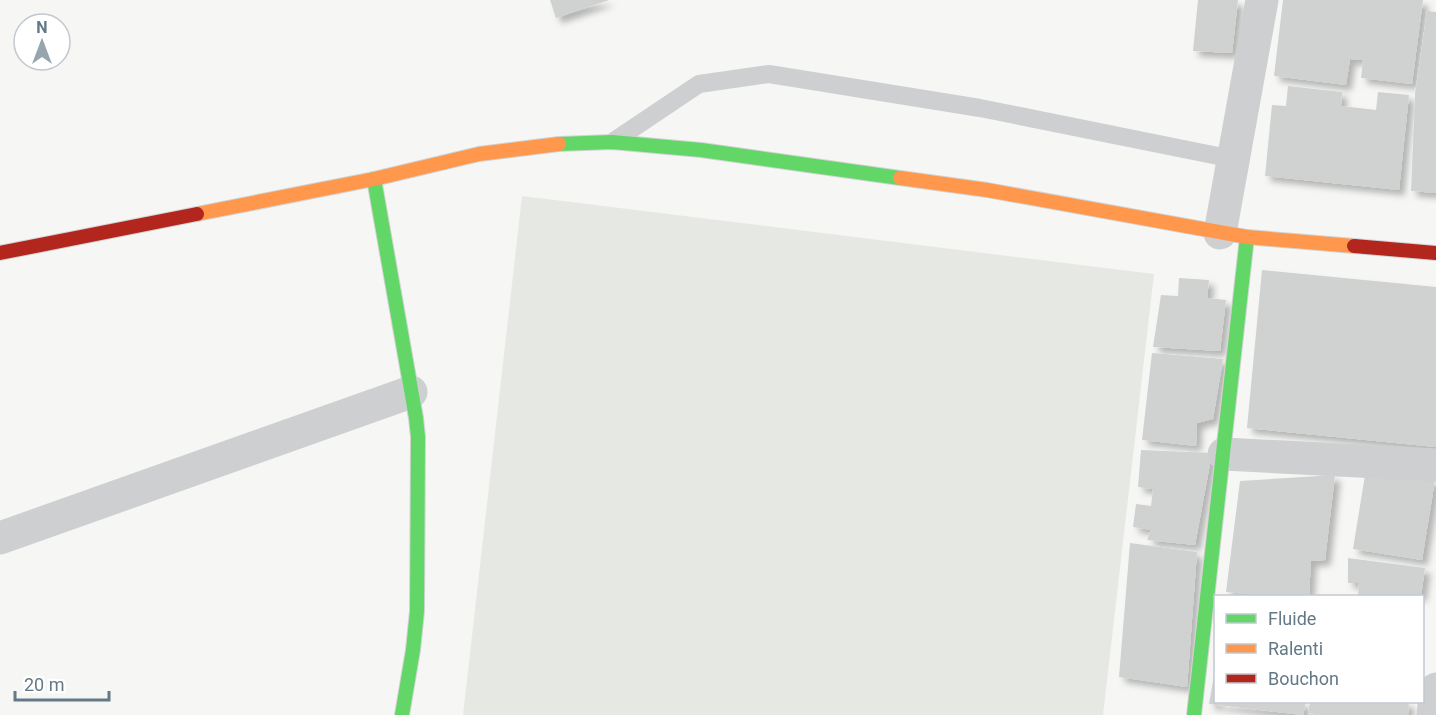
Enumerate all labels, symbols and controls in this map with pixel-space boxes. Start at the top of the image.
north arrow [12,12,72,72]
text: N [36,18,48,37]
legend [1214,595,1424,703]
text: Fluide [1268,608,1316,629]
text: Ralenti [1268,638,1323,659]
scale bar [15,664,110,702]
text: Bouchon [1268,668,1339,689]
text: 20 m [24,674,64,695]

